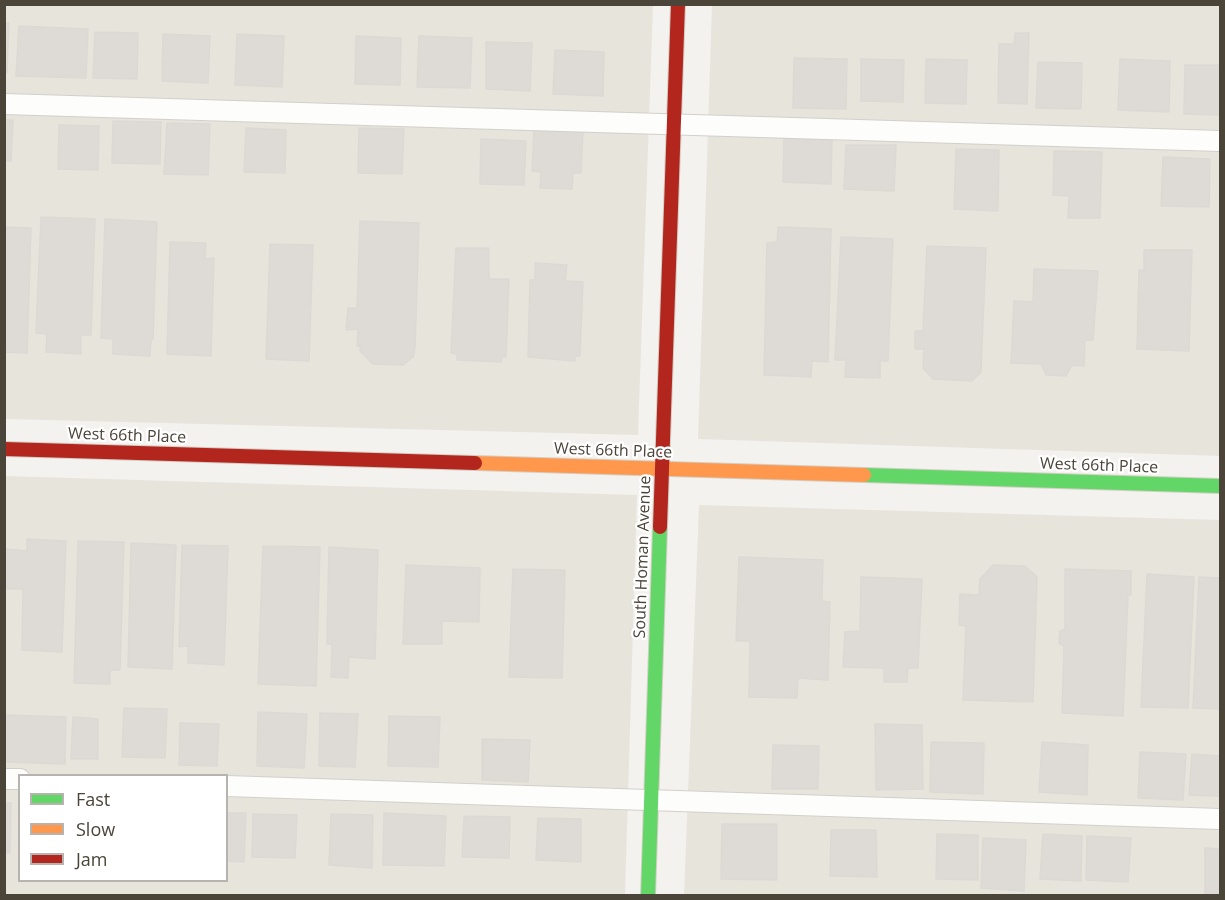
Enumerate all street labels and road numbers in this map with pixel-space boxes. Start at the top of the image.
street label: West 66th Place [67,424,187,448]
street label: West 66th Place [553,439,673,463]
street label: West 66th Place [1039,454,1159,478]
street label: South Homan Avenue [631,475,655,639]

